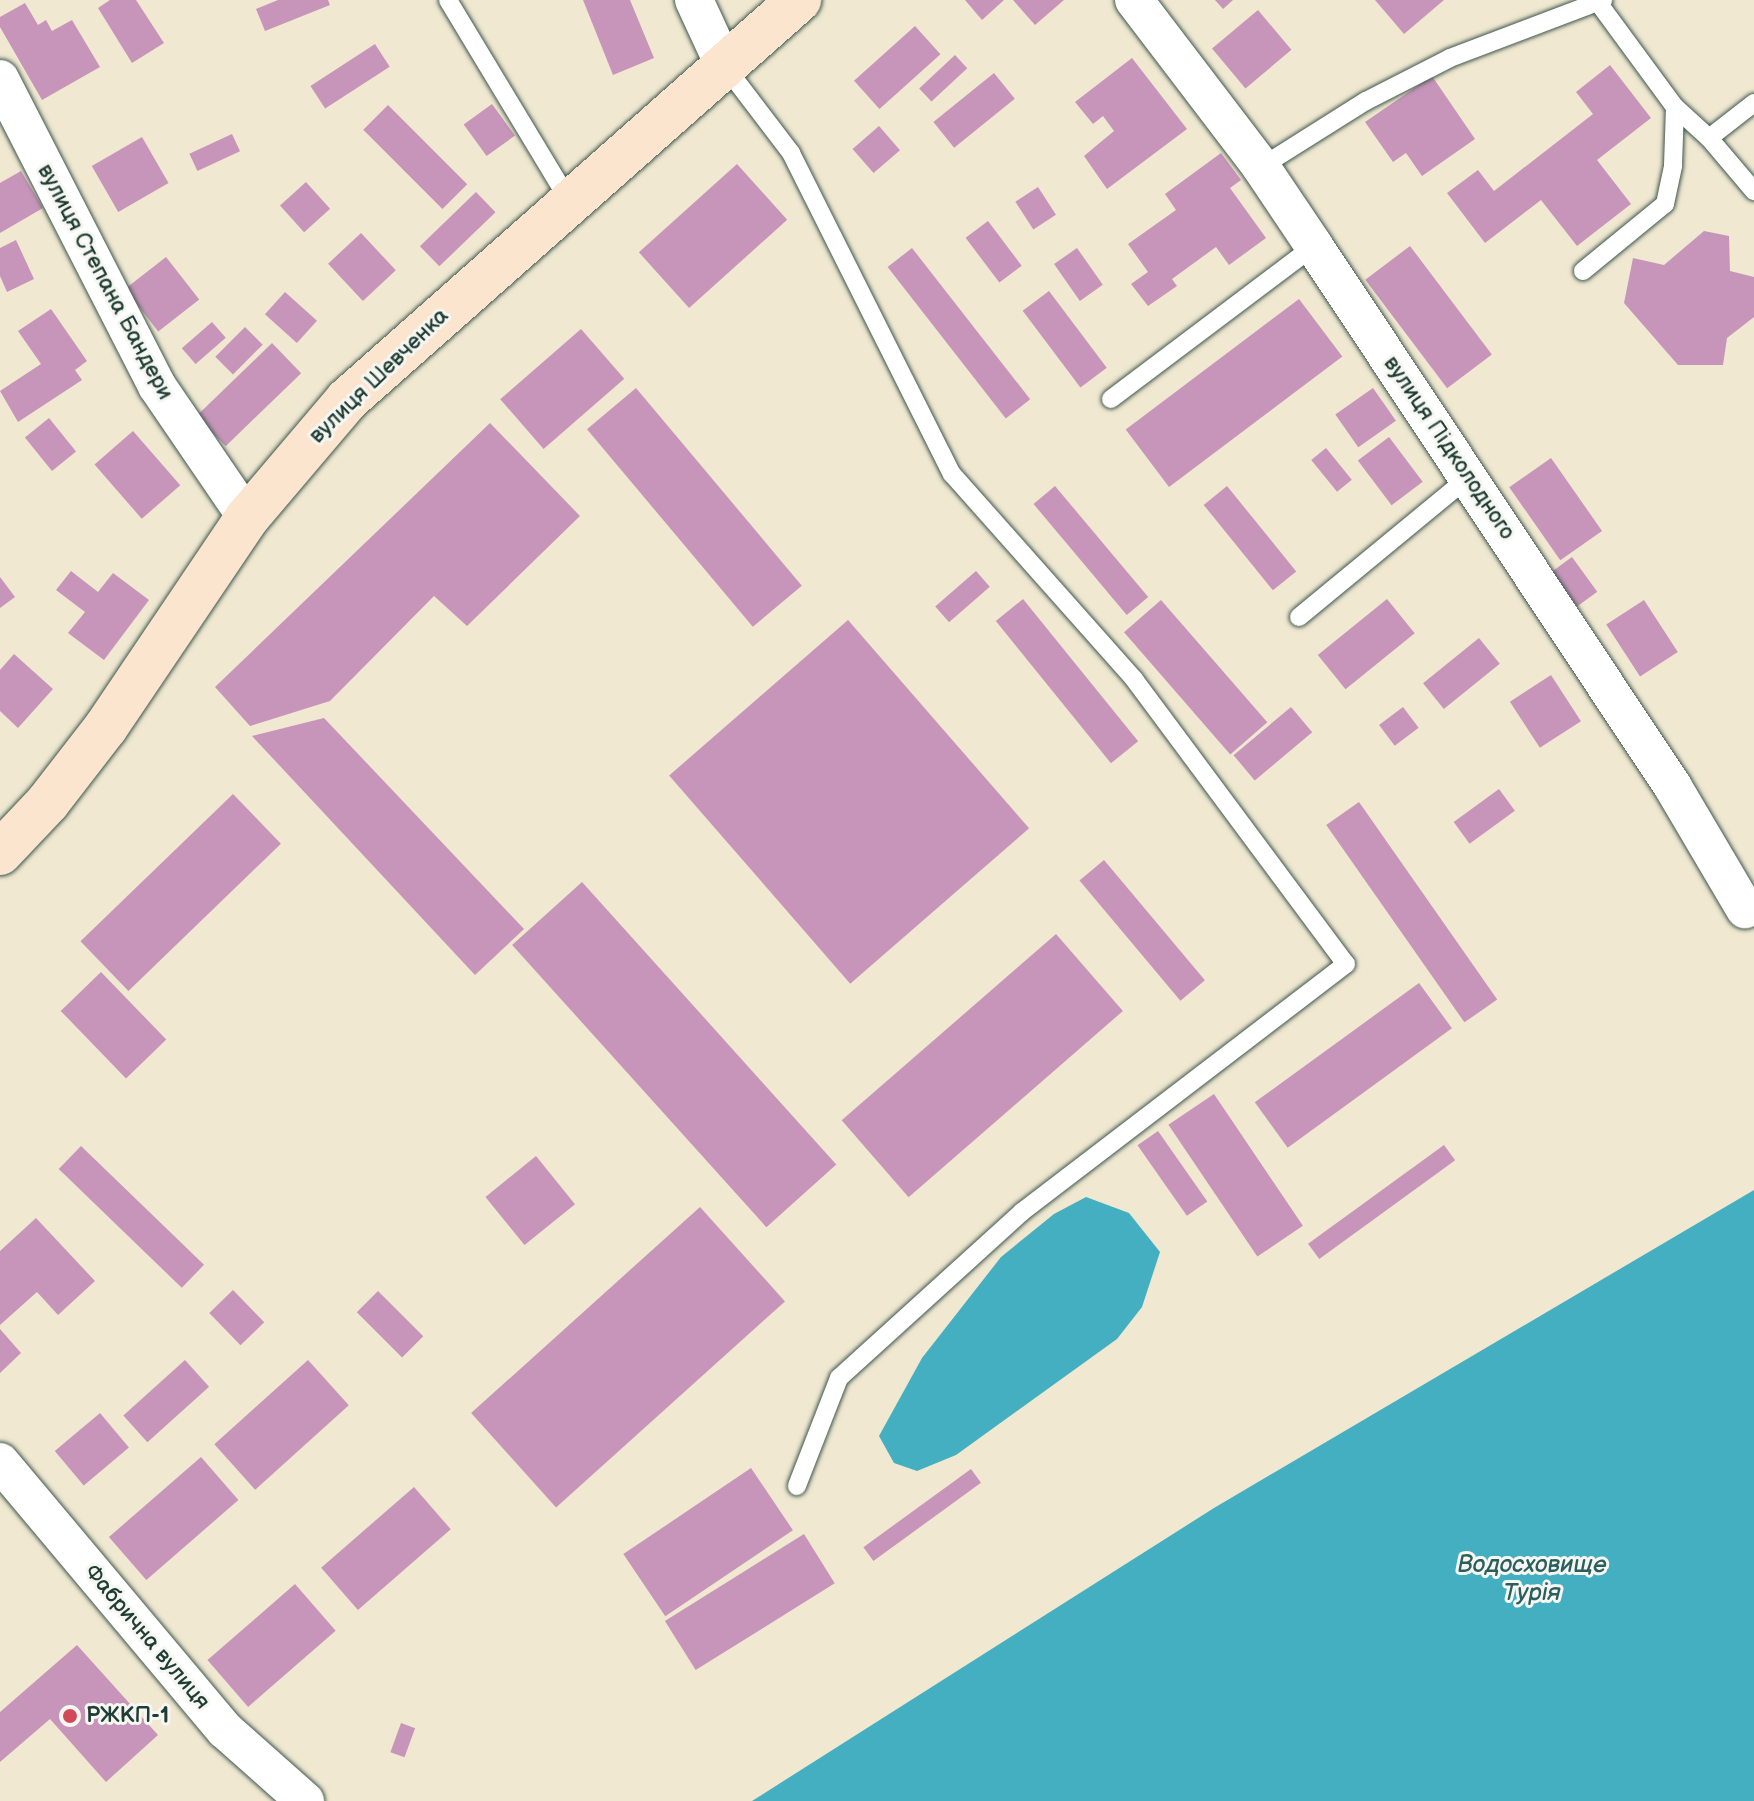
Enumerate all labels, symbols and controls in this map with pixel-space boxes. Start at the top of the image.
street label: вулиця Степана Бандери [32,160,178,404]
street label: вулиця Шевченка [304,303,454,449]
street label: вулиця Підколодного [1378,351,1520,545]
water label: Водосховище Турія [1457,1551,1607,1607]
street label: Фабрична вулиця [79,1559,215,1715]
place label: РЖКП-1 [86,1703,169,1729]
marker: РЖКП-1 [61,1707,79,1725]

